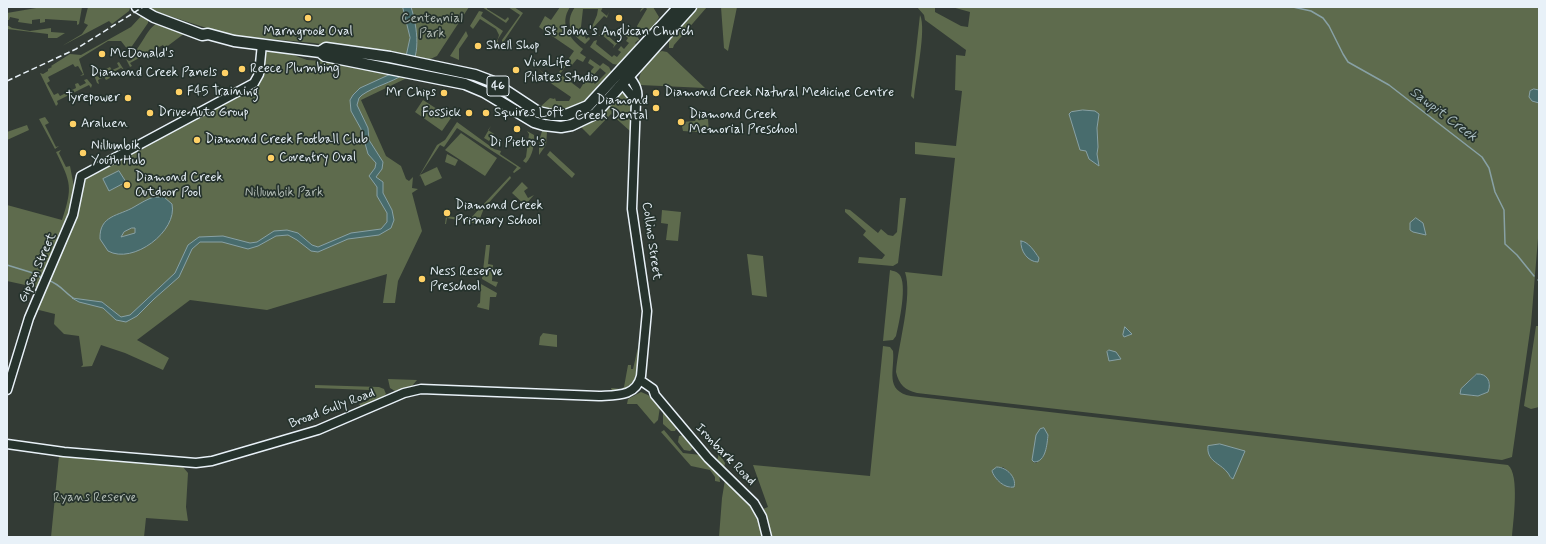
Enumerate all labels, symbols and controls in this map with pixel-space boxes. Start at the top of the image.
park label: Centennial Park [401,11,463,42]
marker: Marngrook Oval [303,13,313,23]
marker: St John's Anglican Church [614,13,624,23]
place label: Marngrook Oval [263,24,353,40]
place label: St John's Anglican Church [544,24,694,40]
place label: Shell Shop [486,38,540,54]
marker: Shell Shop [473,41,483,51]
place label: McDonald's [110,46,174,62]
marker: McDonald's [97,49,107,59]
place label: VivaLife Pilates Studio [524,55,598,86]
place label: Reece Plumbing [250,61,340,77]
marker: Reece Plumbing [237,64,247,74]
place label: Diamond Creek Panels [90,65,217,81]
marker: VivaLife Pilates Studio [511,65,521,75]
marker: Diamond Creek Panels [220,68,230,78]
road number: 46 [487,76,509,96]
place label: F45 Training [187,84,259,100]
water label: Sawpit Creek [1406,84,1480,146]
place label: Mr Chips [386,85,436,101]
place label: Diamond Creek Natural Medicine Centre [664,85,894,101]
marker: F45 Training [174,87,184,97]
marker: Mr Chips [439,88,449,98]
marker: Diamond Creek Natural Medicine Centre [651,88,661,98]
place label: Tyrepower [65,90,120,106]
marker: Tyrepower [123,93,133,103]
place label: Diamond Creek Dental [575,93,648,124]
marker: Diamond Creek Dental [651,103,661,113]
place label: Drive Auto Group [158,105,249,121]
place label: Fossick [422,105,461,121]
place label: Squires Loft [494,105,564,121]
place label: Diamond Creek Memorial Preschool [689,107,798,138]
marker: Drive Auto Group [145,108,155,118]
marker: Fossick [464,108,474,118]
marker: Squires Loft [481,108,491,118]
place label: Araluen [81,116,128,132]
marker: Diamond Creek Memorial Preschool [676,117,686,127]
marker: Araluen [68,119,78,129]
marker: Di Pietro's [512,124,522,134]
place label: Diamond Creek Football Club [205,132,368,148]
marker: Diamond Creek Football Club [192,135,202,145]
place label: Di Pietro's [489,135,545,151]
place label: Nillumbik Youth Hub [91,138,145,169]
marker: Nillumbik Youth Hub [78,148,88,158]
place label: Coventry Oval [279,150,356,166]
marker: Coventry Oval [266,153,276,163]
place label: Diamond Creek Outdoor Pool [135,170,223,201]
marker: Diamond Creek Outdoor Pool [122,180,132,190]
park label: Nillumbik Park [245,185,323,201]
place label: Diamond Creek Primary School [455,198,543,229]
street label: Collins Street [638,201,664,281]
marker: Diamond Creek Primary School [442,208,452,218]
street label: Gipson Street [16,231,60,305]
place label: Ness Reserve Preschool [430,264,503,295]
marker: Ness Reserve Preschool [417,274,427,284]
street label: Broad Gully Road [287,385,377,433]
street label: Ironbark Road [691,421,759,489]
park label: Ryans Reserve [53,490,137,506]

